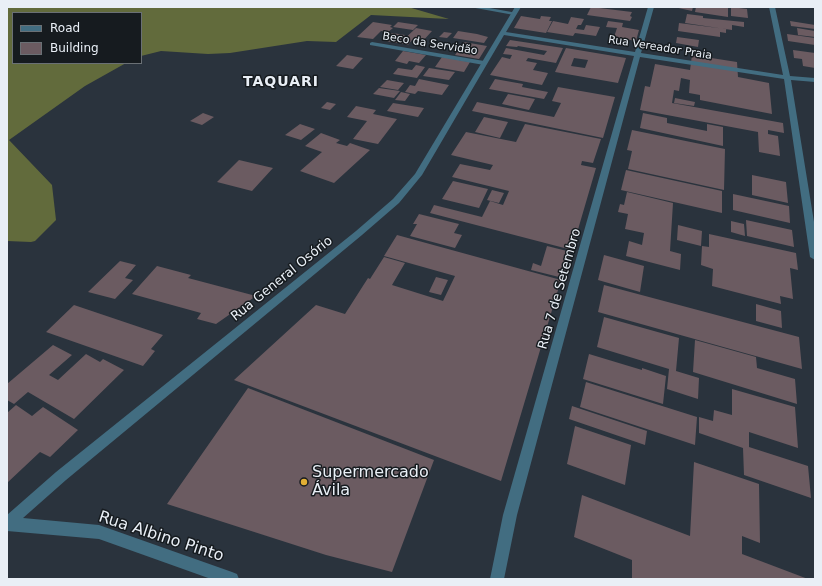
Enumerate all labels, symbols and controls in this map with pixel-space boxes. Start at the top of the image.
legend [12,12,142,64]
text: Road [50,21,80,35]
street label: Beco da Servidão [382,30,478,58]
street label: Rua Vereador Praia [607,33,713,63]
text: Building [50,41,99,55]
district label: TAQUARI [243,74,319,90]
street label: Rua 7 de Setembro [535,227,585,351]
street label: Rua General Osório [228,233,336,325]
place label: Supermercado Ávila [312,463,429,501]
marker: Supermercado Ávila [299,477,309,487]
street label: Rua Albino Pinto [96,508,226,566]

